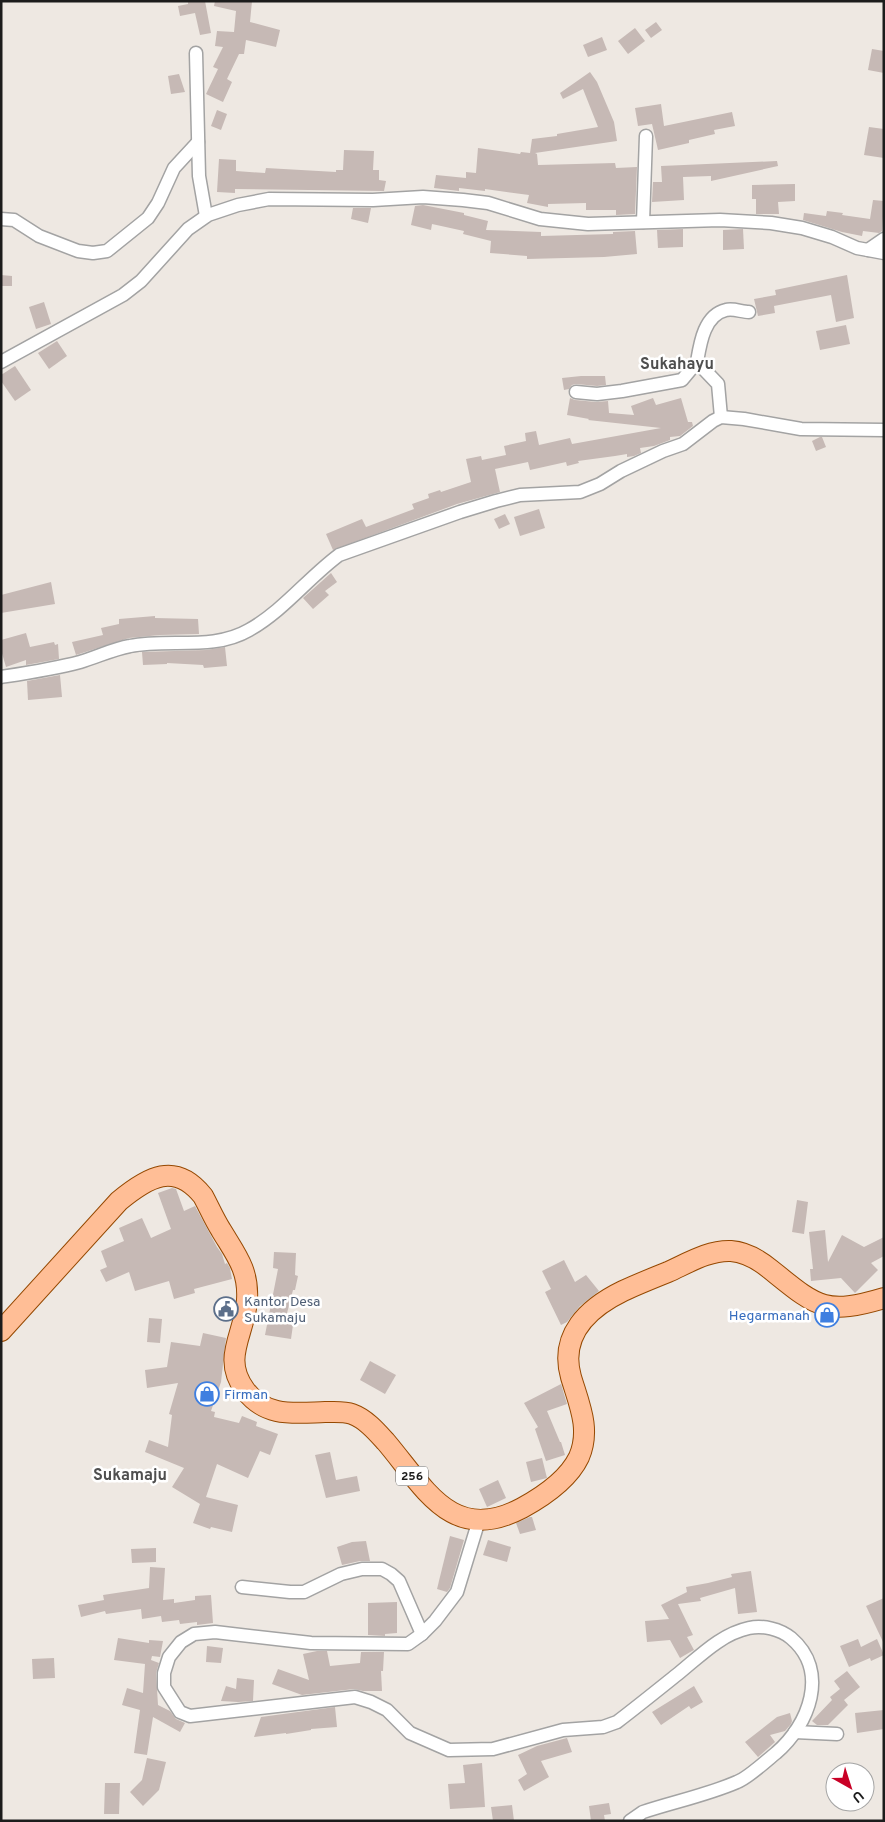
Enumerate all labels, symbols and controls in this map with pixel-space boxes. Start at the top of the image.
district label: Sukahayu [640,355,714,375]
place label: Kantor Desa Sukamaju [244,1294,320,1327]
public building icon: Kantor Desa Sukamaju [213,1296,239,1322]
shop icon: Hegarmanah [814,1302,840,1328]
place label: Hegarmanah [729,1308,810,1325]
shop icon: Firman [194,1381,220,1407]
place label: Firman [224,1387,268,1404]
district label: Sukamaju [93,1466,167,1486]
road number: 256 [396,1466,428,1485]
north arrow [825,1762,875,1812]
text: U [848,1786,866,1806]

